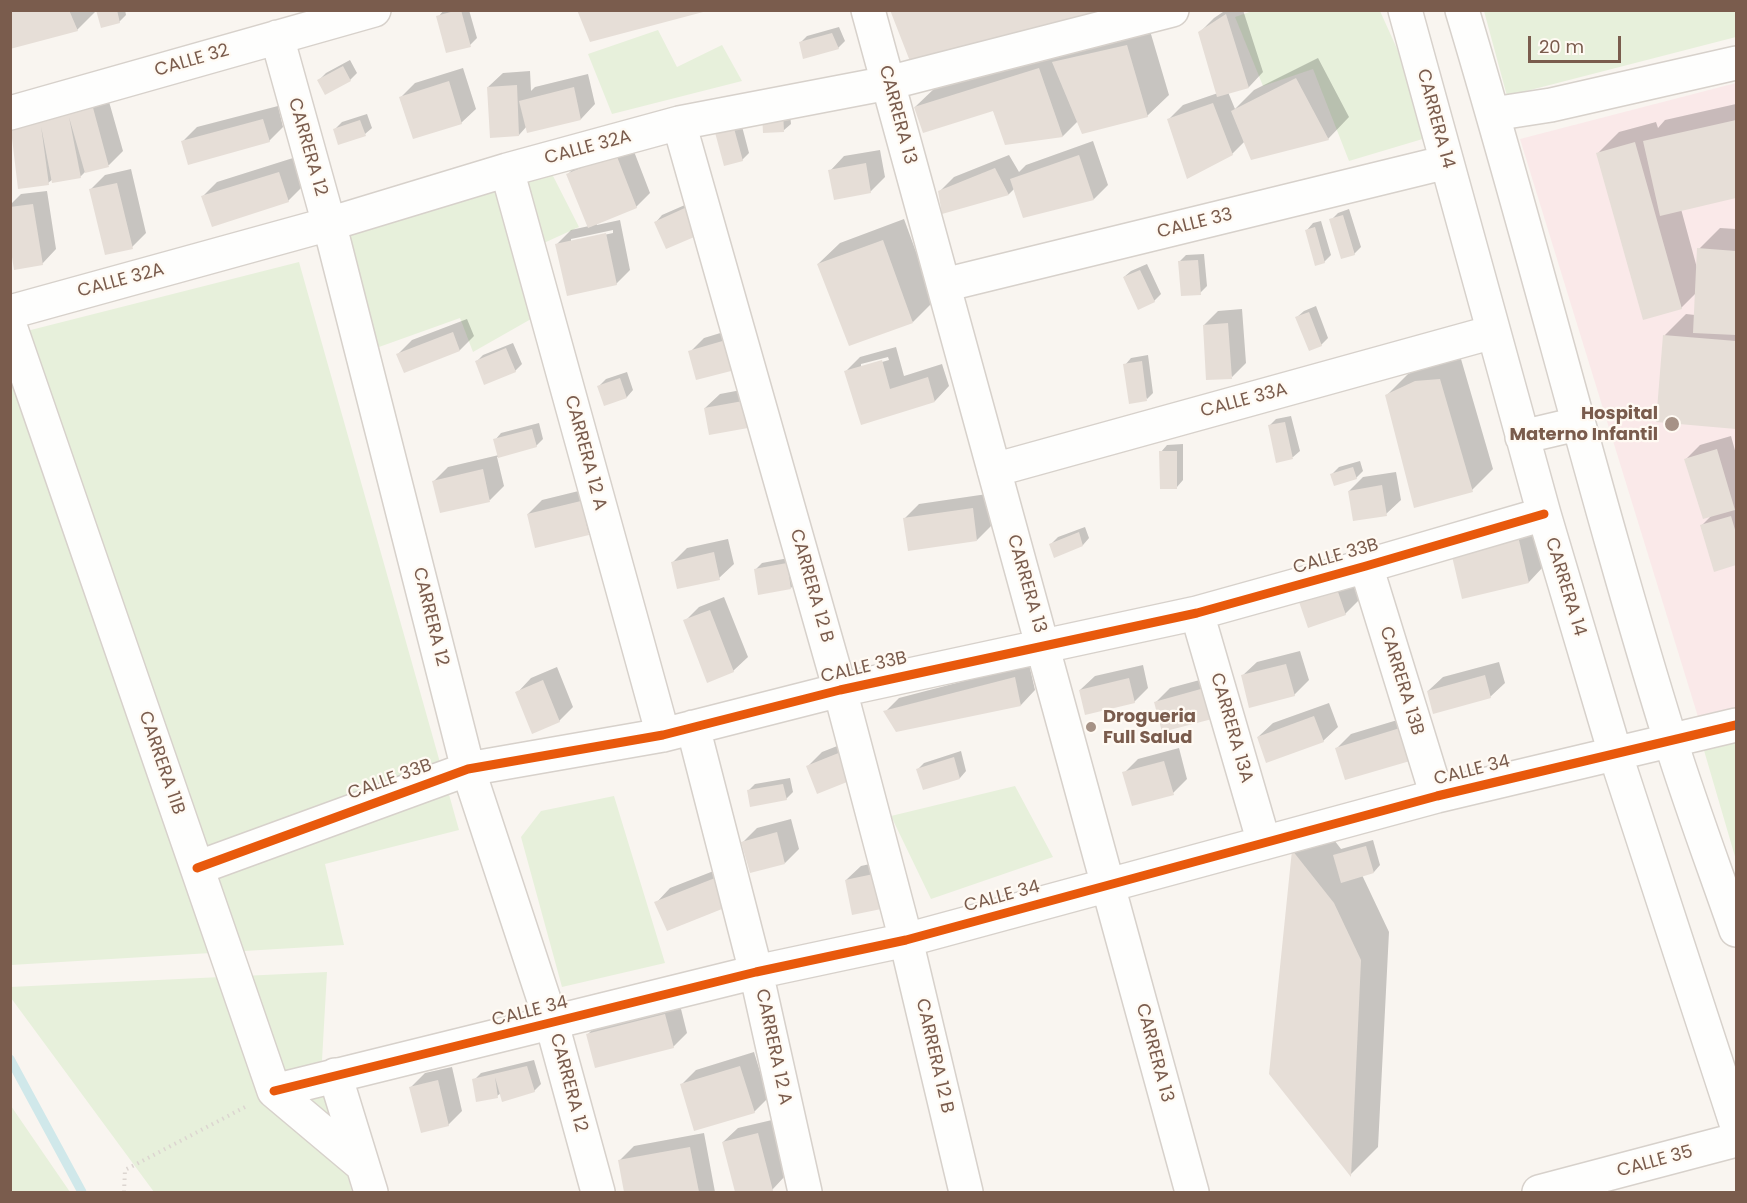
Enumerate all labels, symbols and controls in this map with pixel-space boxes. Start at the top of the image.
scale bar [1531,24,1624,62]
text: 20 m [1539,34,1584,59]
street label: CALLE 32 [152,40,232,82]
street label: CARRERA 13 [873,63,921,167]
street label: CARRERA 14 [1411,67,1459,171]
street label: CARRERA 12 [283,95,331,199]
street label: CALLE 32A [542,126,634,170]
street label: CALLE 33 [1155,204,1235,244]
street label: CALLE 32A [75,259,167,303]
street label: CALLE 33A [1198,379,1290,423]
street label: CARRERA 12 A [559,393,611,513]
place label: Hospital Materno Infantil [1510,403,1658,446]
marker: Hospital Materno Infantil [1663,415,1681,433]
street label: CARRERA 12 B [784,527,838,645]
street label: CARRERA 13 [1002,532,1050,636]
street label: CALLE 33B [1291,535,1381,579]
street label: CARRERA 14 [1540,535,1590,639]
street label: CARRERA 12 [407,565,453,669]
street label: CARRERA 13B [1374,624,1428,738]
street label: CALLE 33B [819,648,909,688]
street label: CARRERA 13A [1205,670,1257,786]
place label: Drogueria Full Salud [1103,706,1196,748]
street label: CARRERA 11B [133,709,189,817]
marker: Drogueria Full Salud [1084,720,1098,734]
street label: CALLE 34 [1432,751,1512,791]
street label: CALLE 33B [345,755,435,805]
street label: CALLE 34 [962,877,1042,917]
street label: CARRERA 12 A [750,987,796,1107]
street label: CALLE 34 [490,992,570,1032]
street label: CARRERA 12 B [910,997,958,1115]
street label: CARRERA 13 [1130,1001,1178,1105]
street label: CARRERA 12 [544,1031,592,1135]
street label: CALLE 35 [1615,1142,1695,1182]

